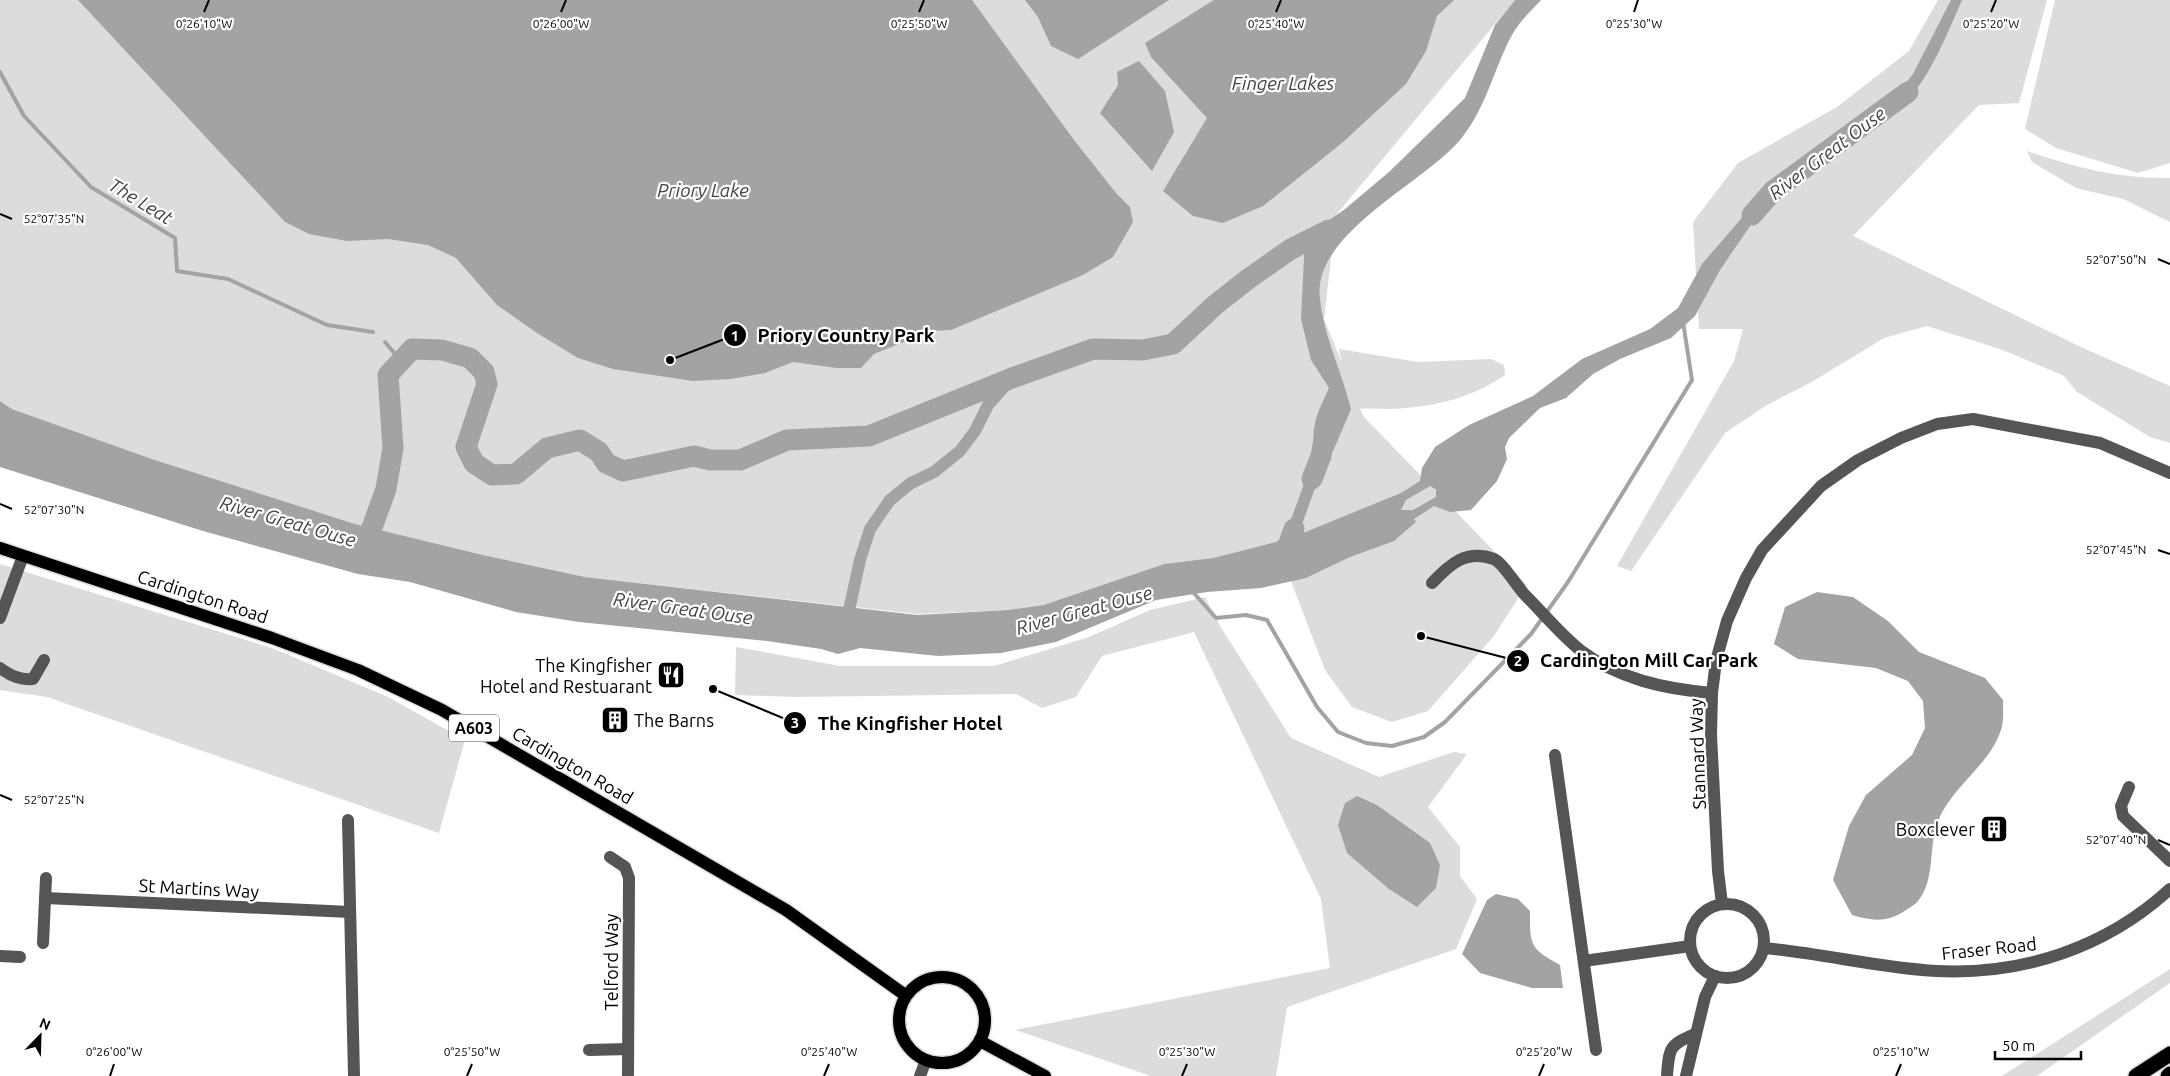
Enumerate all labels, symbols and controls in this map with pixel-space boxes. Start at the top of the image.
text: 0°26'10"W [176,17,232,30]
text: 0°26'00"W [533,17,589,30]
text: 0°25'50"W [891,17,947,30]
text: 0°25'40"W [1248,17,1304,30]
text: 0°25'30"W [1606,17,1662,30]
text: 0°25'20"W [1963,17,2019,30]
water label: Finger Lakes [1232,72,1334,94]
water label: River Great Ouse [1764,102,1890,204]
water label: The Leat [105,173,177,229]
water label: Priory Lake [657,179,749,201]
text: 52°07'35"N [24,212,84,225]
text: 52°07'50"N [2086,253,2146,266]
callout: Priory Country Park [723,318,944,352]
text: Priory Country Park [758,324,935,346]
text: 1 [731,327,739,344]
water label: River Great Ouse [218,491,359,551]
text: 52°07'30"N [24,503,84,516]
text: 52°07'45"N [2086,543,2146,556]
street label: Cardington Road [135,565,271,627]
water label: River Great Ouse [1013,581,1155,639]
water label: River Great Ouse [612,587,754,629]
callout: Cardington Mill Car Park [1506,644,1768,678]
text: Cardington Mill Car Park [1540,649,1758,671]
text: 2 [1514,652,1522,669]
place label: The Kingfisher Hotel and Restuarant [480,655,652,696]
restaurant icon: The Kingfisher Hotel and Restuarant [656,660,686,690]
street label: Stannard Way [1685,698,1709,810]
building icon: The Barns [600,705,630,735]
callout: The Kingfisher Hotel [783,706,1012,740]
place label: The Barns [634,710,714,730]
text: The Kingfisher Hotel [818,712,1003,734]
road number: A603 [449,714,499,741]
text: 3 [791,714,799,731]
street label: Cardington Road [509,722,637,808]
text: 52°07'25"N [24,793,84,806]
building icon: Boxclever [1979,814,2009,844]
place label: Boxclever [1896,819,1975,839]
text: 52°07'40"N [2086,833,2146,846]
street label: St Martins Way [138,875,260,901]
street label: Telford Way [601,913,621,1010]
street label: Fraser Road [1941,933,2037,963]
north arrow [15,1011,65,1061]
text: N [37,1015,53,1033]
scale bar [1995,1028,2081,1060]
text: 50 m [2002,1037,2035,1054]
text: 0°26'00"W [86,1045,142,1058]
text: 0°25'50"W [444,1045,500,1058]
text: 0°25'40"W [801,1045,857,1058]
text: 0°25'30"W [1159,1045,1215,1058]
text: 0°25'20"W [1516,1045,1572,1058]
text: 0°25'10"W [1873,1045,1929,1058]

